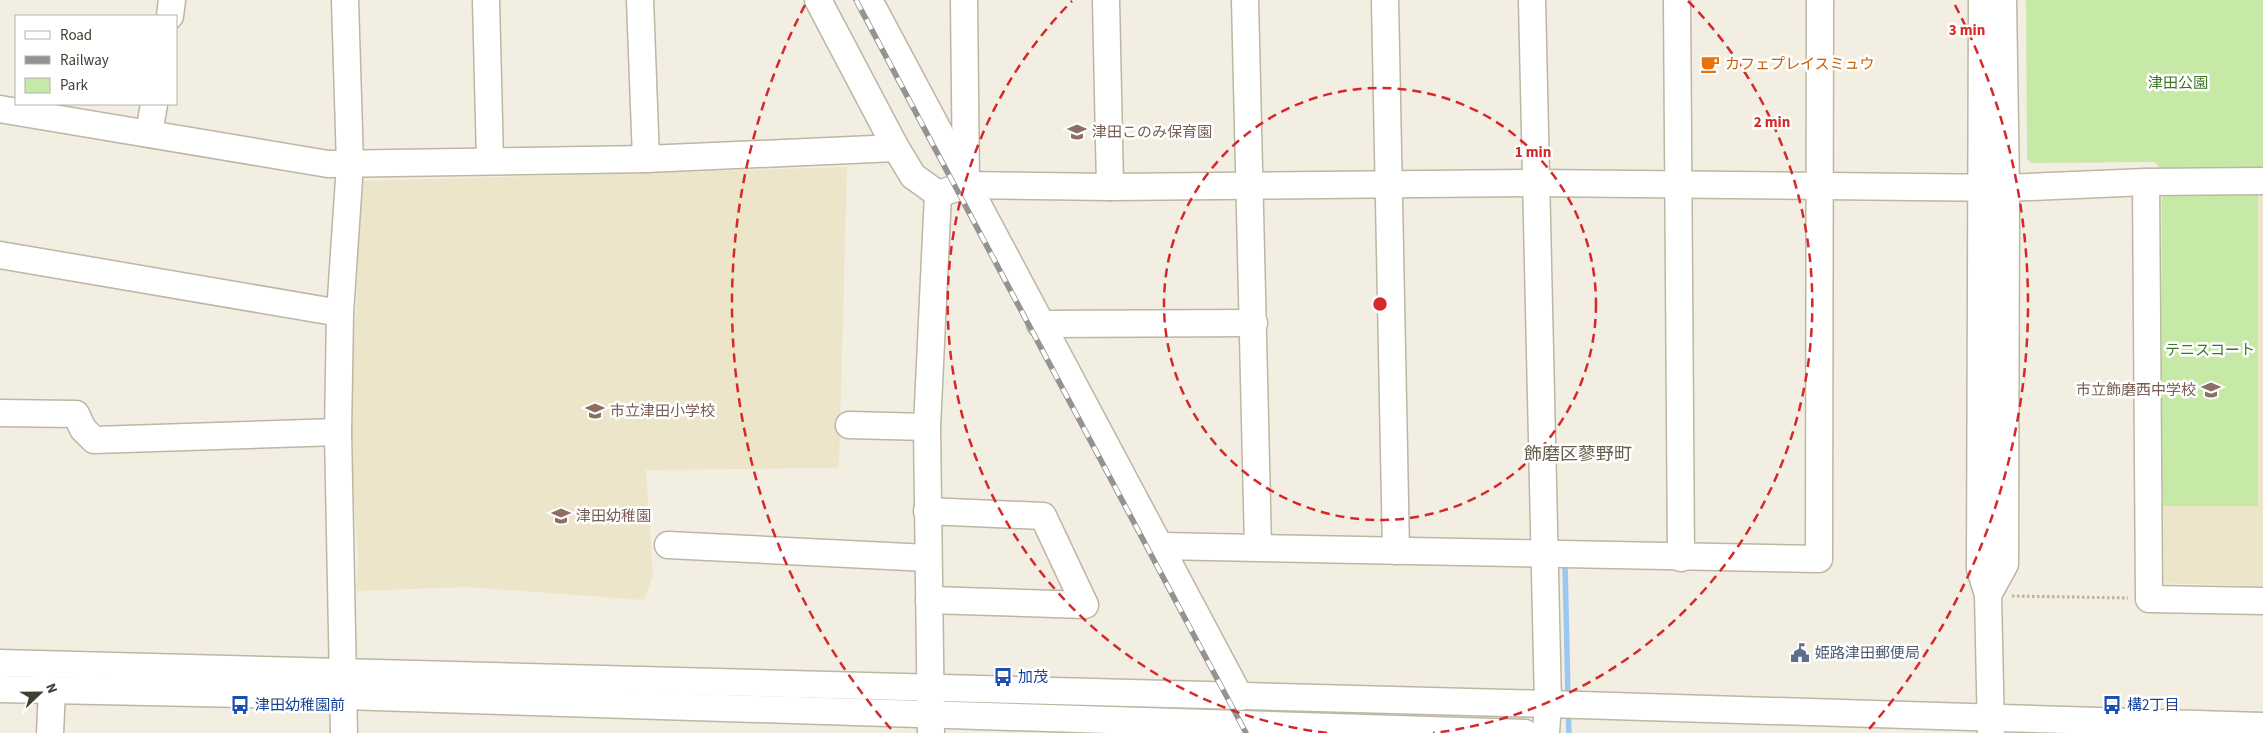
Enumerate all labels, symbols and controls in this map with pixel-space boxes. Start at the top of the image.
legend [15,15,178,105]
text: 3 min [1949,20,1985,41]
text: Road [60,25,92,46]
text: Railway [60,50,109,71]
cafe icon: カフェプレイスミュウ [1699,53,1721,75]
place label: カフェプレイスミュウ [1725,54,1875,75]
park label: 津田公園 [2148,73,2208,94]
text: Park [60,75,89,96]
text: 2 min [1754,112,1790,133]
school or university icon: 津田このみ保育園 [1066,121,1088,143]
place label: 津田このみ保育園 [1092,122,1212,143]
text: 1 min [1515,142,1551,163]
centre of rings [1371,295,1389,313]
park label: テニスコート [2165,340,2255,361]
school or university icon: 市立飾磨西中学校 [2200,379,2222,401]
place label: 市立飾磨西中学校 [2076,380,2196,401]
school or university icon: 市立津田小学校 [584,400,606,422]
place label: 市立津田小学校 [610,401,715,422]
district label: 飾磨区蓼野町 [1524,442,1632,467]
school or university icon: 津田幼稚園 [550,505,572,527]
place label: 津田幼稚園 [576,506,651,527]
public building icon: 姫路津田郵便局 [1789,642,1811,664]
place label: 姫路津田郵便局 [1815,643,1920,664]
bus stop icon: 加茂 [992,666,1014,688]
place label: 加茂 [1018,667,1048,688]
north arrow [15,668,65,718]
text: N [40,680,62,697]
bus stop icon: 津田幼稚園前 [229,694,251,716]
bus stop icon: 構2丁目 [2101,694,2123,716]
place label: 津田幼稚園前 [255,695,345,716]
place label: 構2丁目 [2127,695,2179,716]

